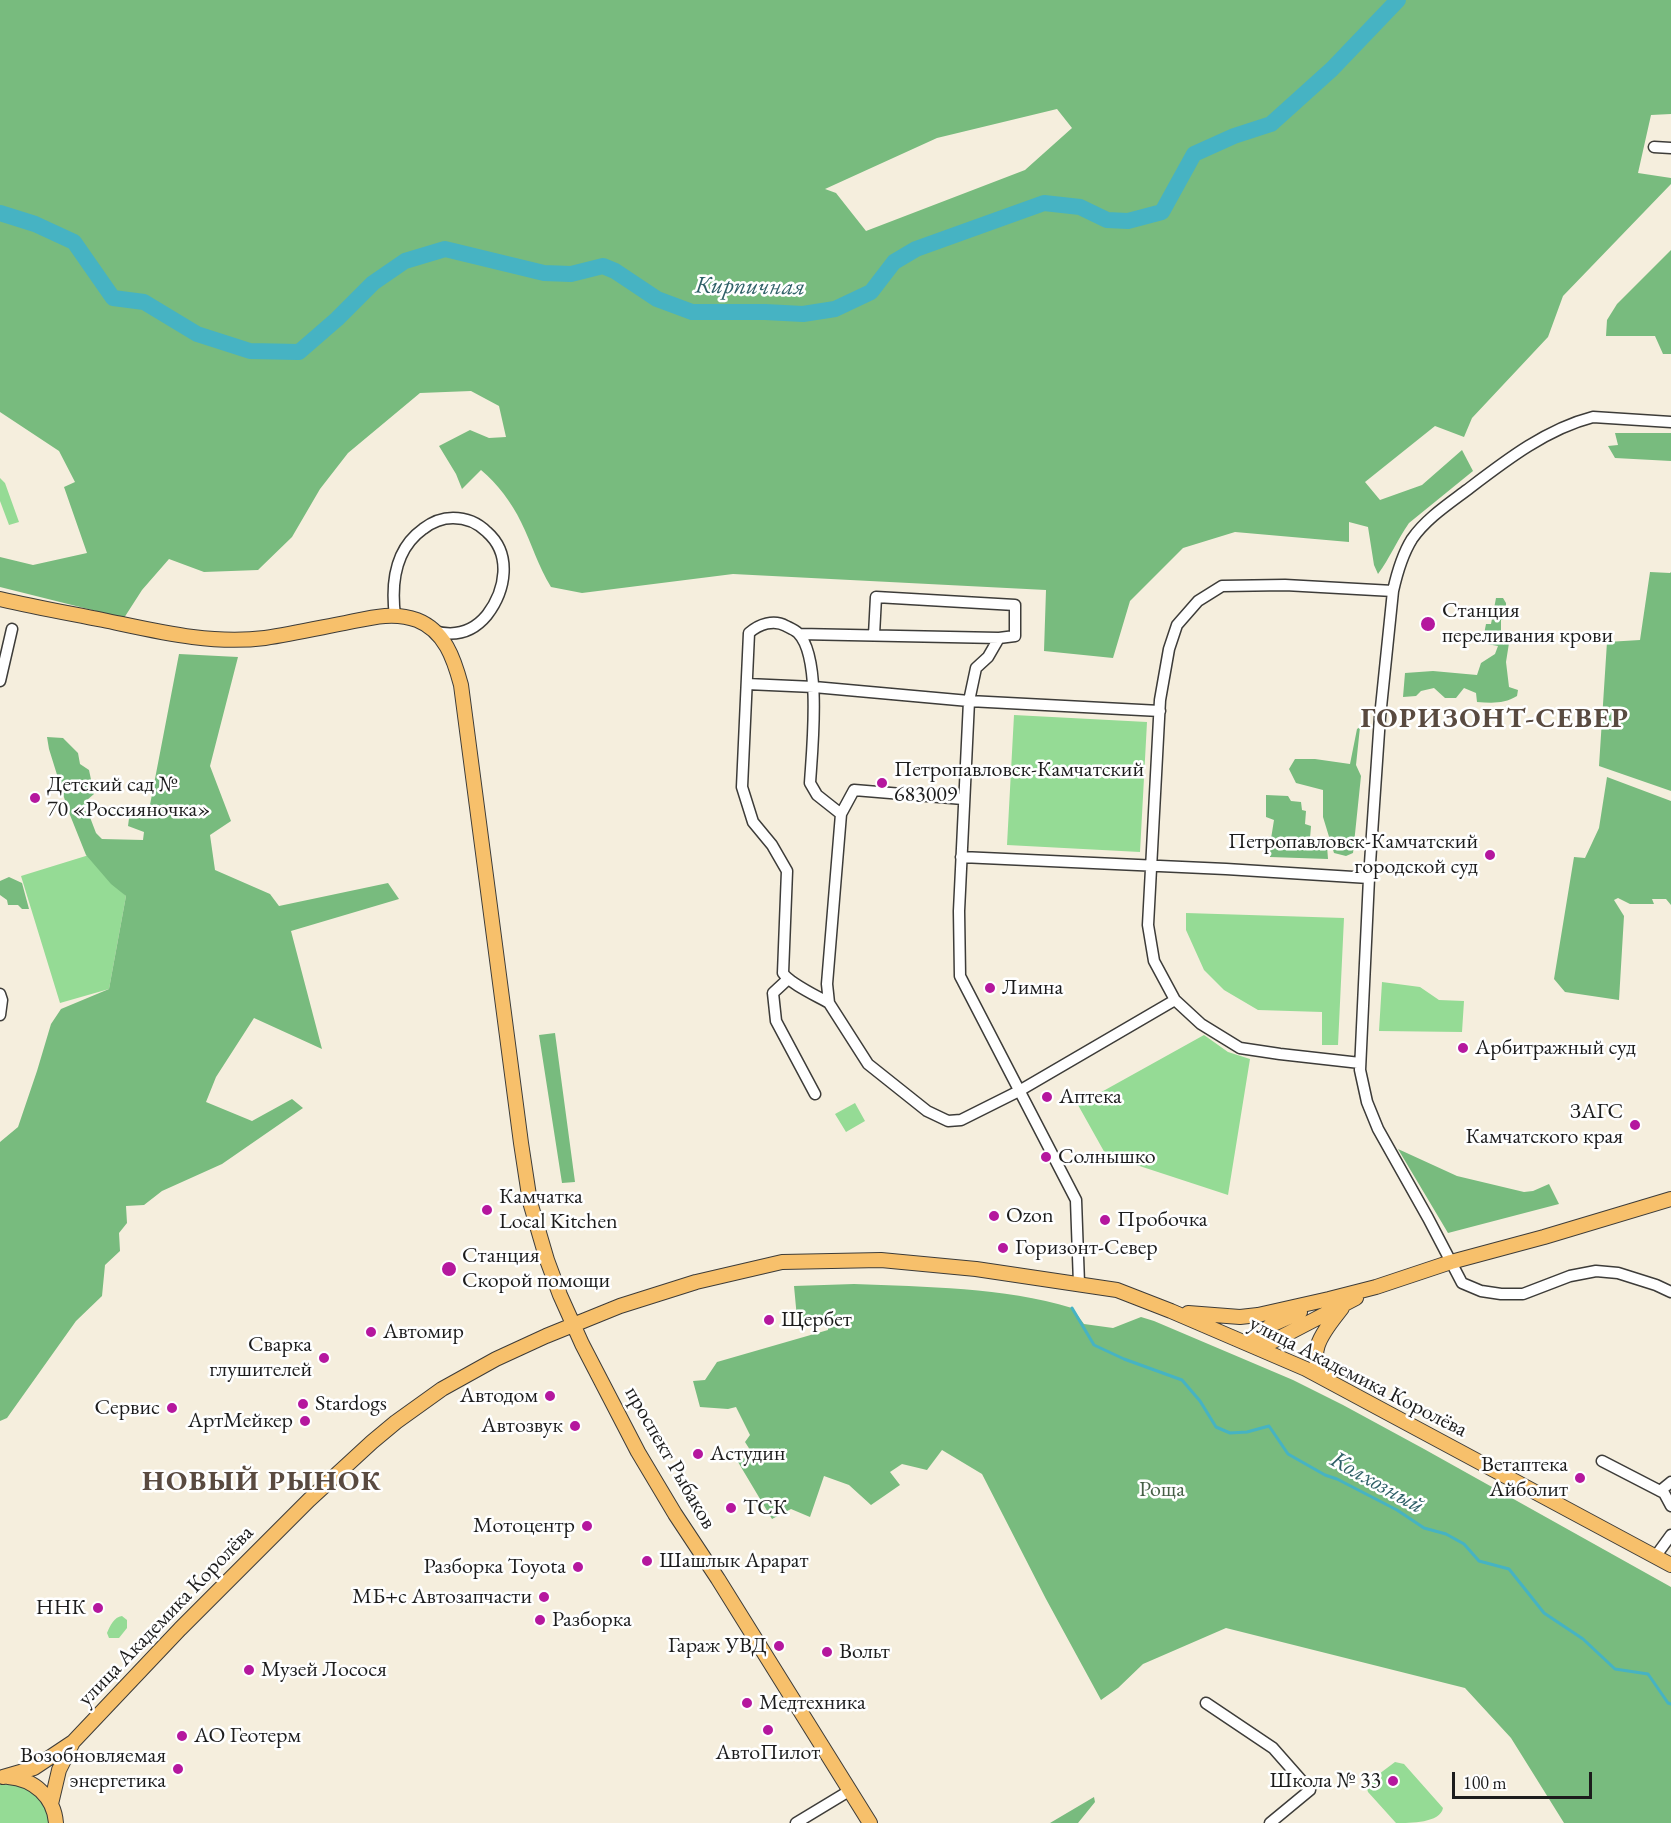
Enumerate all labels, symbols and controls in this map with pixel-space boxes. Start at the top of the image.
water label: Кирпичная [695,272,805,302]
place label: Станция переливания крови [1442,598,1613,650]
marker: Станция переливания крови [1419,615,1437,633]
district label: ГОРИЗОНТ-СЕВЕР [1360,702,1630,736]
place label: Петропавловск-Камчатский 683009 [894,757,1144,808]
place label: Детский сад № 70 «Россияночка» [47,772,210,824]
marker: Петропавловск-Камчатский 683009 [875,776,889,790]
marker: Детский сад № 70 «Россияночка» [28,791,42,805]
place label: Петропавловск-Камчатский городской суд [1228,829,1478,880]
marker: Петропавловск-Камчатский городской суд [1483,848,1497,862]
place label: Лимна [1002,975,1063,1001]
marker: Лимна [983,981,997,995]
place label: Арбитражный суд [1475,1035,1636,1061]
marker: Арбитражный суд [1456,1041,1470,1055]
place label: Аптека [1059,1084,1122,1110]
marker: Аптека [1040,1090,1054,1104]
place label: ЗАГС Камчатского края [1466,1099,1623,1150]
marker: ЗАГС Камчатского края [1628,1118,1642,1132]
place label: Солнышко [1058,1144,1156,1170]
marker: Солнышко [1039,1150,1053,1164]
place label: Камчатка Local Kitchen [499,1184,618,1236]
marker: Камчатка Local Kitchen [480,1203,494,1217]
place label: Ozon [1006,1203,1054,1229]
place label: Пробочка [1117,1207,1208,1233]
marker: Ozon [987,1209,1001,1223]
marker: Пробочка [1098,1213,1112,1227]
place label: Горизонт-Север [1015,1235,1158,1261]
marker: Горизонт-Север [996,1241,1010,1255]
place label: Станция Скорой помощи [462,1243,610,1294]
marker: Станция Скорой помощи [440,1260,458,1278]
place label: Щербет [781,1307,852,1333]
street label: улица Академика Королёва [1245,1310,1471,1444]
marker: Щербет [762,1313,776,1327]
place label: Автомир [383,1319,464,1345]
marker: Автомир [364,1325,378,1339]
place label: Сварка глушителей [209,1332,312,1384]
marker: Сварка глушителей [317,1351,331,1365]
street label: проспект Рыбаков [619,1382,721,1534]
place label: Автодом [460,1383,538,1409]
marker: Автодом [543,1389,557,1403]
place label: Stardogs [315,1391,387,1417]
place label: Сервис [94,1395,160,1421]
marker: Stardogs [296,1397,310,1411]
marker: Сервис [165,1401,179,1415]
place label: АртМейкер [188,1408,293,1434]
place label: Автозвук [481,1413,563,1439]
marker: АртМейкер [298,1414,312,1428]
marker: Автозвук [568,1419,582,1433]
place label: Астудин [710,1441,785,1467]
water label: Колхозный [1325,1445,1429,1521]
marker: Астудин [691,1447,705,1461]
place label: Ветаптека Айболит [1481,1452,1568,1504]
district label: НОВЫЙ РЫНОК [142,1465,382,1499]
marker: Ветаптека Айболит [1573,1471,1587,1485]
park label: Роща [1139,1477,1185,1503]
place label: ТСК [743,1495,787,1521]
marker: ТСК [724,1501,738,1515]
place label: Мотоцентр [473,1513,575,1539]
marker: Мотоцентр [580,1519,594,1533]
street label: улица Академика Королёва [73,1520,259,1712]
place label: Шашлык Арарат [659,1548,808,1574]
place label: Разборка Toyota [423,1554,566,1580]
marker: Шашлык Арарат [640,1554,654,1568]
marker: Разборка Toyota [571,1560,585,1574]
place label: МБ+с Автозапчасти [352,1584,532,1610]
marker: МБ+с Автозапчасти [537,1590,551,1604]
place label: ННК [36,1595,86,1621]
marker: ННК [91,1601,105,1615]
place label: Разборка [552,1607,632,1633]
marker: Разборка [533,1613,547,1627]
place label: Гараж УВД [668,1633,767,1659]
marker: Гараж УВД [772,1639,786,1653]
place label: Вольт [839,1639,890,1665]
marker: Вольт [820,1645,834,1659]
place label: Музей Лосося [261,1657,387,1683]
marker: Музей Лосося [242,1663,256,1677]
place label: Медтехника [759,1690,866,1716]
marker: Медтехника [740,1696,754,1710]
place label: АО Геотерм [194,1723,301,1749]
marker: АвтоПилот [761,1723,775,1737]
marker: АО Геотерм [175,1729,189,1743]
place label: АвтоПилот [716,1740,820,1766]
place label: Возобновляемая энергетика [20,1743,166,1795]
scale bar [1455,1760,1594,1798]
marker: Возобновляемая энергетика [171,1762,185,1776]
place label: Школа № 33 [1269,1768,1381,1794]
text: 100 m [1463,1771,1507,1794]
marker: Школа № 33 [1386,1774,1400,1788]

